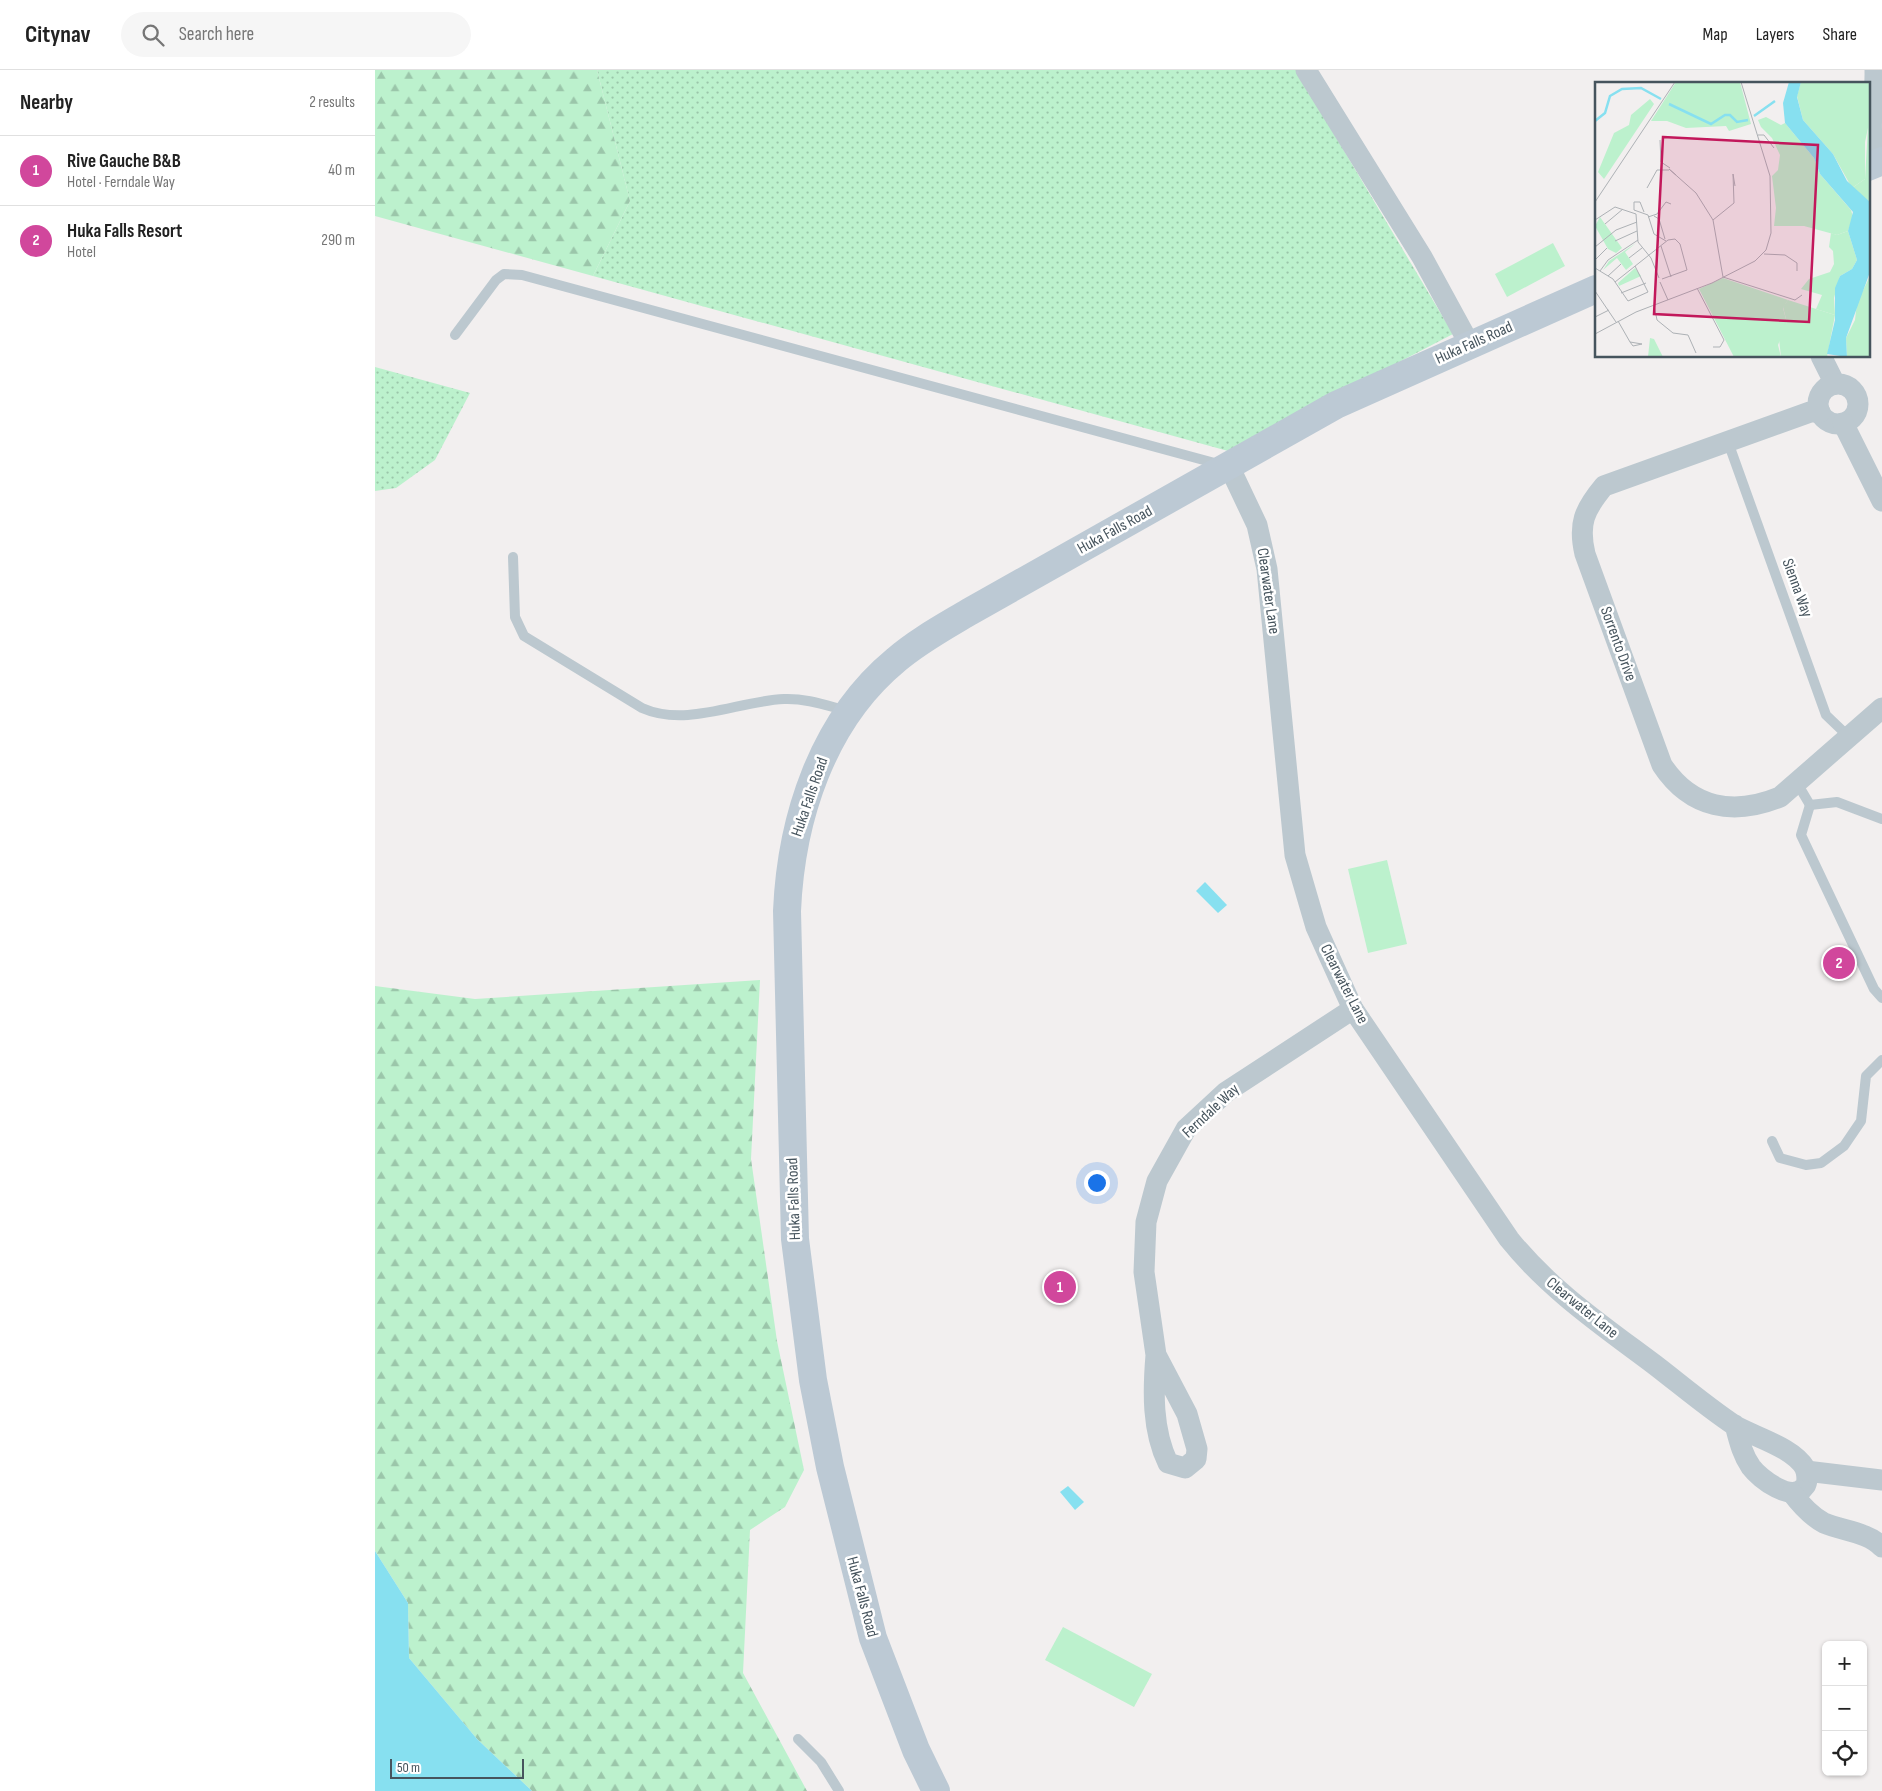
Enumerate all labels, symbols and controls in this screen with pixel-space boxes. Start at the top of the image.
search box [121,12,471,57]
text: Citynav [25,20,91,49]
icon: search [139,21,167,49]
text: Search here [179,23,254,46]
text: Map [1703,24,1728,45]
text: Layers [1756,24,1795,45]
text: Share [1823,24,1857,45]
inset map [1595,82,1869,358]
text: Nearby [20,90,73,115]
text: 2 results [309,93,355,112]
text: Rive Gauche B&B [67,150,181,173]
text: 1 [33,161,39,180]
text: 40 m [328,161,355,180]
text: Hotel · Ferndale Way [67,173,175,192]
text: Huka Falls Resort [67,220,182,243]
text: 2 [32,231,40,250]
text: 290 m [321,231,355,250]
text: Hotel [67,243,96,262]
street label: Huka Falls Road [1432,318,1516,368]
street label: Huka Falls Road [1074,502,1156,558]
street label: Clearwater Lane [1253,547,1283,635]
street label: Sienna Way [1778,556,1816,620]
street label: Sorrento Drive [1596,604,1640,684]
street label: Huka Falls Road [788,755,832,839]
street label: Clearwater Lane [1316,941,1372,1027]
pin: 2 [1823,944,1855,982]
street label: Ferndale Way [1179,1080,1243,1142]
street label: Huka Falls Road [783,1157,805,1241]
your location [1084,1170,1110,1196]
pin: 1 [1044,1268,1076,1306]
street label: Clearwater Lane [1542,1273,1622,1343]
street label: Huka Falls Road [842,1555,882,1639]
map controls [1822,1641,1867,1776]
button: + [1822,1641,1867,1686]
button: − [1822,1686,1867,1731]
button: locate [1822,1731,1867,1776]
scale bar [390,1756,524,1779]
text: 50 m [397,1759,420,1776]

